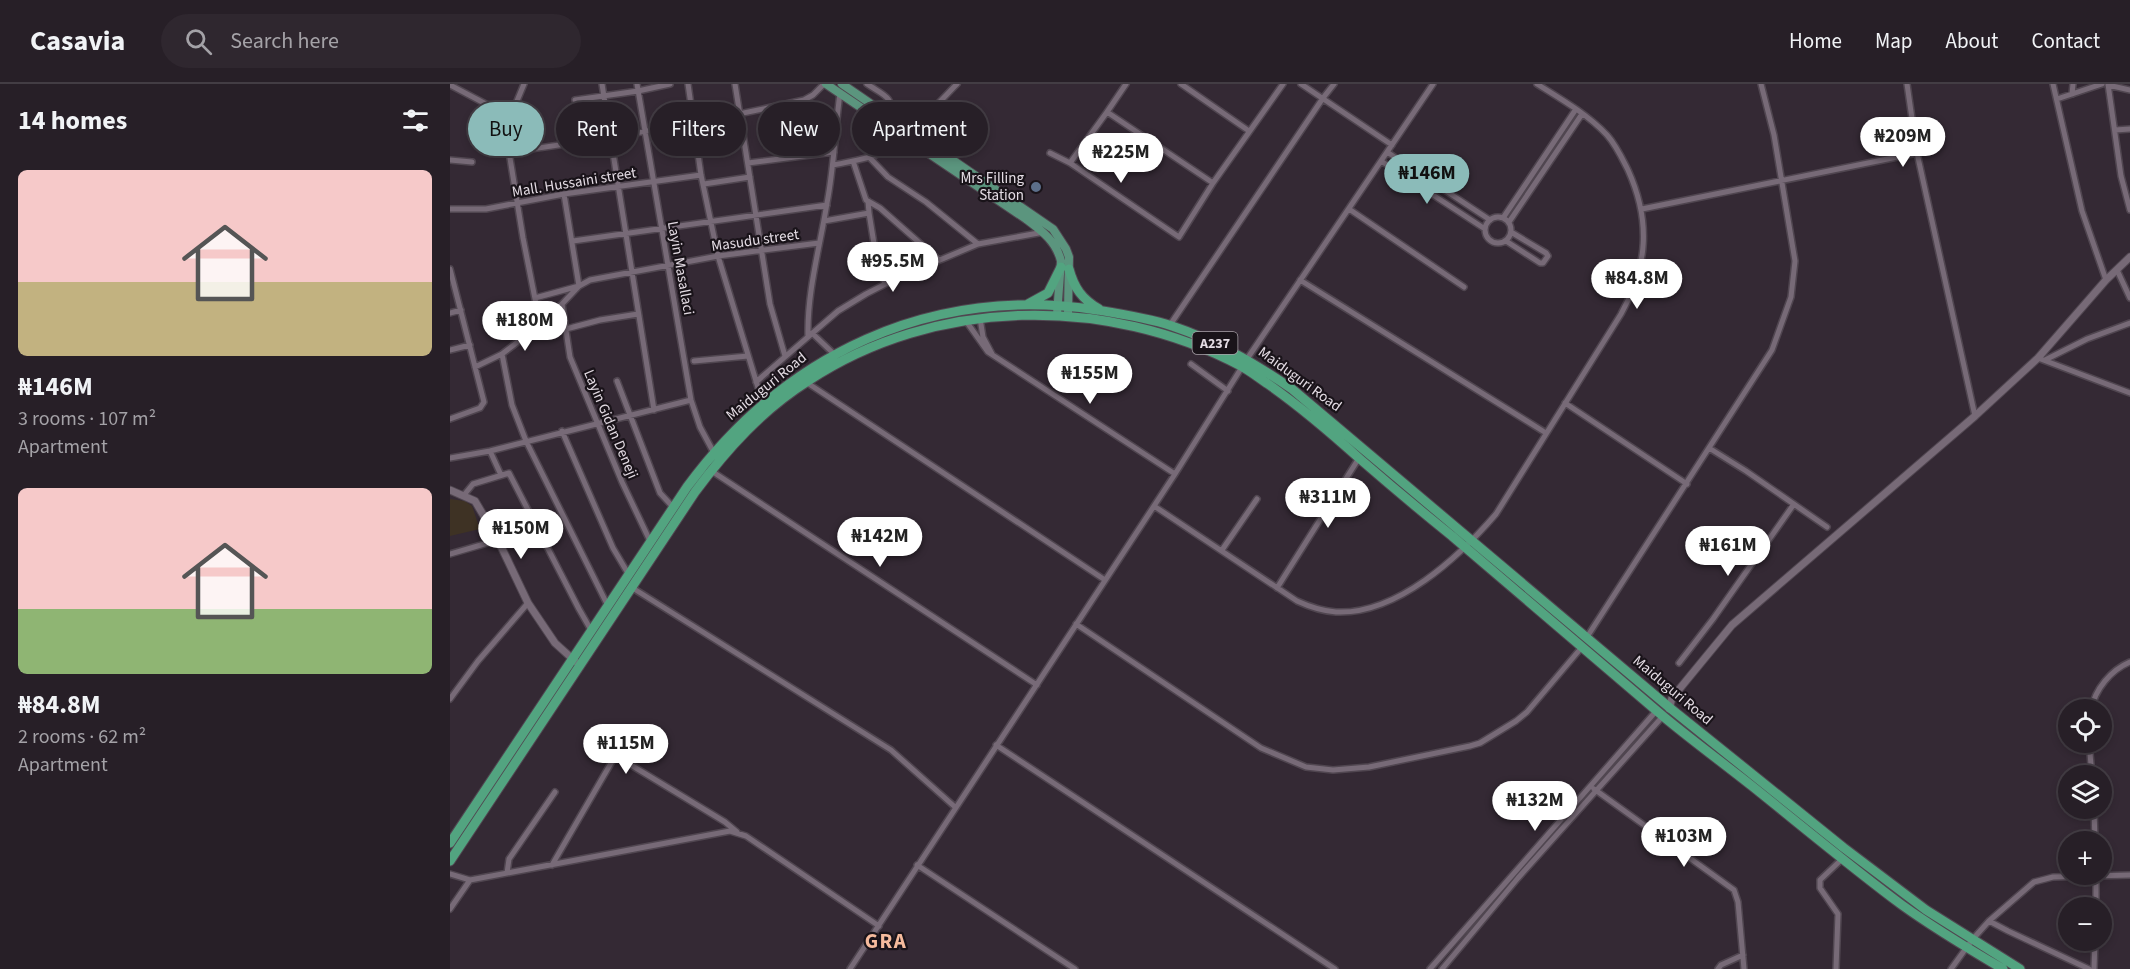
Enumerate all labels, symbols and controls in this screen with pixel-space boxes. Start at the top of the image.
search box [161,14,581,68]
text: Casavia [30,21,125,61]
icon: search [182,25,215,58]
text: Search here [230,25,339,57]
text: Home [1789,26,1842,56]
text: Map [1875,26,1913,56]
text: About [1946,26,1998,56]
text: Contact [2031,26,2100,56]
text: 14 homes [18,102,127,139]
chip: Buy [468,102,544,156]
chip: Rent [556,102,638,156]
chip: Filters [650,102,746,156]
chip: New [758,102,840,156]
chip: Apartment [852,102,988,156]
icon: filters [399,104,432,137]
pin: ₦209M [1861,117,1945,168]
text: ₦209M [1874,122,1932,150]
pin: ₦225M [1079,133,1163,184]
text: ₦225M [1092,138,1150,166]
pin: ₦146M [1385,154,1469,205]
text: ₦146M [1398,159,1456,187]
street label: Mall. Hussaini street [510,162,638,203]
place label: Mrs Filling Station [960,168,1024,206]
marker: Mrs Filling Station [1029,180,1043,194]
icon: home [171,209,279,317]
street label: Layin Masallaci [662,220,699,317]
street label: Masudu street [710,224,800,257]
pin: ₦95.5M [844,242,942,293]
text: ₦95.5M [861,247,925,275]
pin: ₦84.8M [1588,259,1686,310]
text: ₦84.8M [1605,264,1669,292]
pin: ₦180M [483,301,567,352]
text: ₦180M [496,306,554,334]
road number: A237 [1192,332,1238,354]
street label: Maiduguri Road [1254,342,1346,417]
street label: Maiduguri Road [721,347,811,426]
pin: ₦155M [1048,354,1132,405]
text: ₦155M [1061,359,1119,387]
street label: Layin Gidan Deneji [578,366,643,482]
text: ₦146M [18,368,93,405]
text: 3 rooms · 107 m² [18,405,156,433]
text: Apartment [18,433,108,461]
pin: ₦311M [1286,478,1370,529]
text: ₦311M [1299,483,1357,511]
pin: ₦150M [479,509,563,560]
text: ₦150M [492,514,550,542]
pin: ₦142M [838,517,922,568]
text: ₦142M [851,522,909,550]
pin: ₦161M [1686,526,1770,577]
icon: home [171,527,279,635]
text: ₦161M [1699,531,1757,559]
street label: Maiduguri Road [1628,651,1717,730]
text: ₦84.8M [18,686,101,723]
map controls [2058,699,2112,951]
button: locate [2058,699,2112,753]
text: 2 rooms · 62 m² [18,723,146,751]
pin: ₦115M [584,724,668,775]
text: ₦115M [597,729,655,757]
text: Apartment [18,751,108,779]
button: layers [2058,765,2112,819]
pin: ₦132M [1493,781,1577,832]
text: ₦132M [1506,786,1564,814]
pin: ₦103M [1642,817,1726,868]
text: ₦103M [1655,822,1713,850]
button: + [2058,831,2112,885]
button: − [2058,897,2112,951]
district label: GRA [865,926,907,956]

